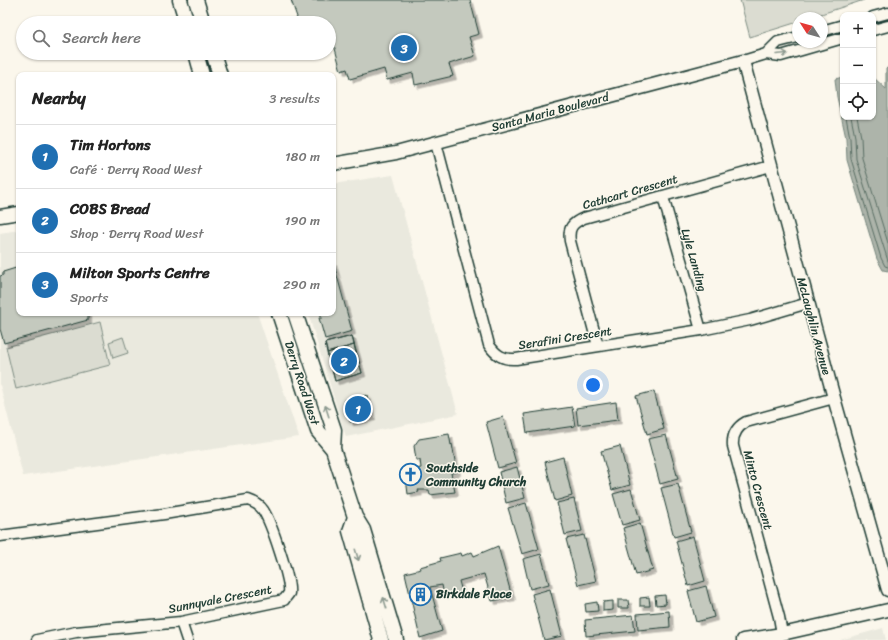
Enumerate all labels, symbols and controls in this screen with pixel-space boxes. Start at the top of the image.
north arrow [792,12,828,48]
map controls [840,12,876,120]
button: + [840,12,876,48]
search box [16,16,336,60]
text: Search here [62,25,141,51]
icon: search [30,27,52,49]
pin: 3 [391,33,417,63]
button: − [840,48,876,84]
one-way arrow [775,51,788,58]
text: Nearby [32,83,86,113]
button: locate [840,84,876,120]
street label: Santa Maria Boulevard [489,85,613,138]
text: 3 results [269,87,320,110]
text: Tim Hortons [70,132,151,158]
text: 1 [42,145,48,168]
text: 180 m [285,145,320,168]
text: Café · Derry Road West [70,158,202,181]
street label: Cathcart Crescent [580,168,680,216]
text: COBS Bread [70,196,149,222]
text: 2 [41,209,49,232]
text: 190 m [285,209,320,232]
text: Shop · Derry Road West [70,222,203,245]
street label: Lyle Landing [675,226,713,294]
text: Milton Sports Centre [70,260,210,286]
text: 3 [41,273,49,296]
text: 290 m [283,273,320,296]
street label: McLaughlin Avenue [790,274,838,378]
text: Sports [70,286,108,309]
street label: Serafini Crescent [517,320,613,356]
street label: Derry Road West [278,338,326,429]
pin: 2 [331,346,357,376]
your location [583,375,603,395]
pin: 1 [345,394,371,424]
one-way arrow [323,405,330,418]
street label: Minto Crescent [737,448,779,532]
place label: Southside Community Church [425,457,527,493]
church icon: Southside Community Church [398,462,424,488]
one-way arrow [354,548,361,561]
street label: Sunnyvale Crescent [166,578,274,620]
building icon: Birkdale Place [408,581,434,607]
place label: Birkdale Place [436,583,513,605]
one-way arrow [381,596,388,609]

